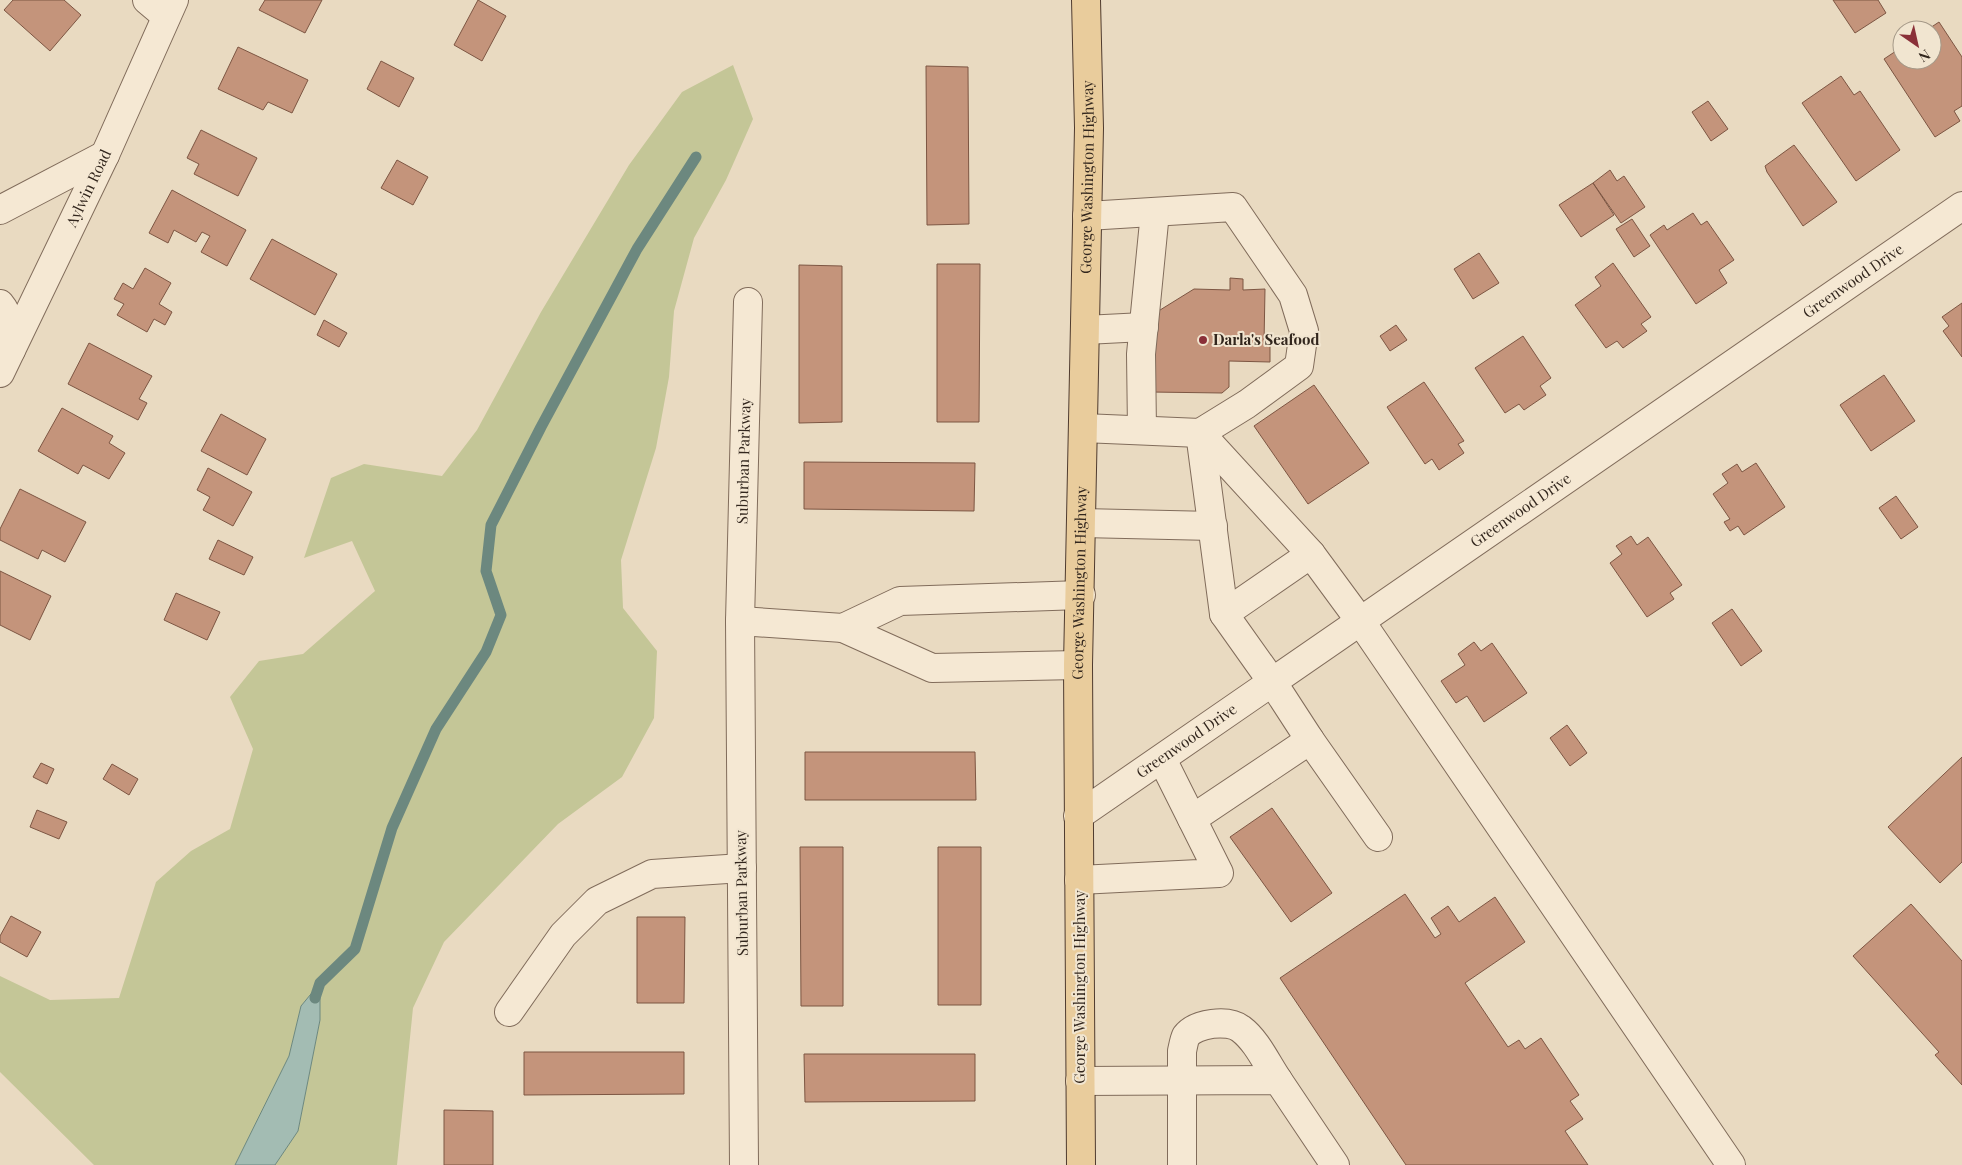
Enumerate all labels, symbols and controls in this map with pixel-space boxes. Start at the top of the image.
north arrow [1892,20,1942,70]
text: N [1915,45,1934,67]
street label: George Washington Highway [1075,80,1098,274]
street label: Aylwin Road [60,146,115,231]
street label: Greenwood Drive [1798,238,1907,322]
place label: Darla's Seafood [1213,329,1319,349]
marker: Darla's Seafood [1197,334,1209,346]
street label: Suburban Parkway [731,397,755,524]
street label: Greenwood Drive [1466,468,1575,551]
street label: George Washington Highway [1067,486,1091,680]
street label: Greenwood Drive [1132,698,1240,782]
street label: Suburban Parkway [730,829,752,956]
street label: George Washington Highway [1069,890,1089,1084]

